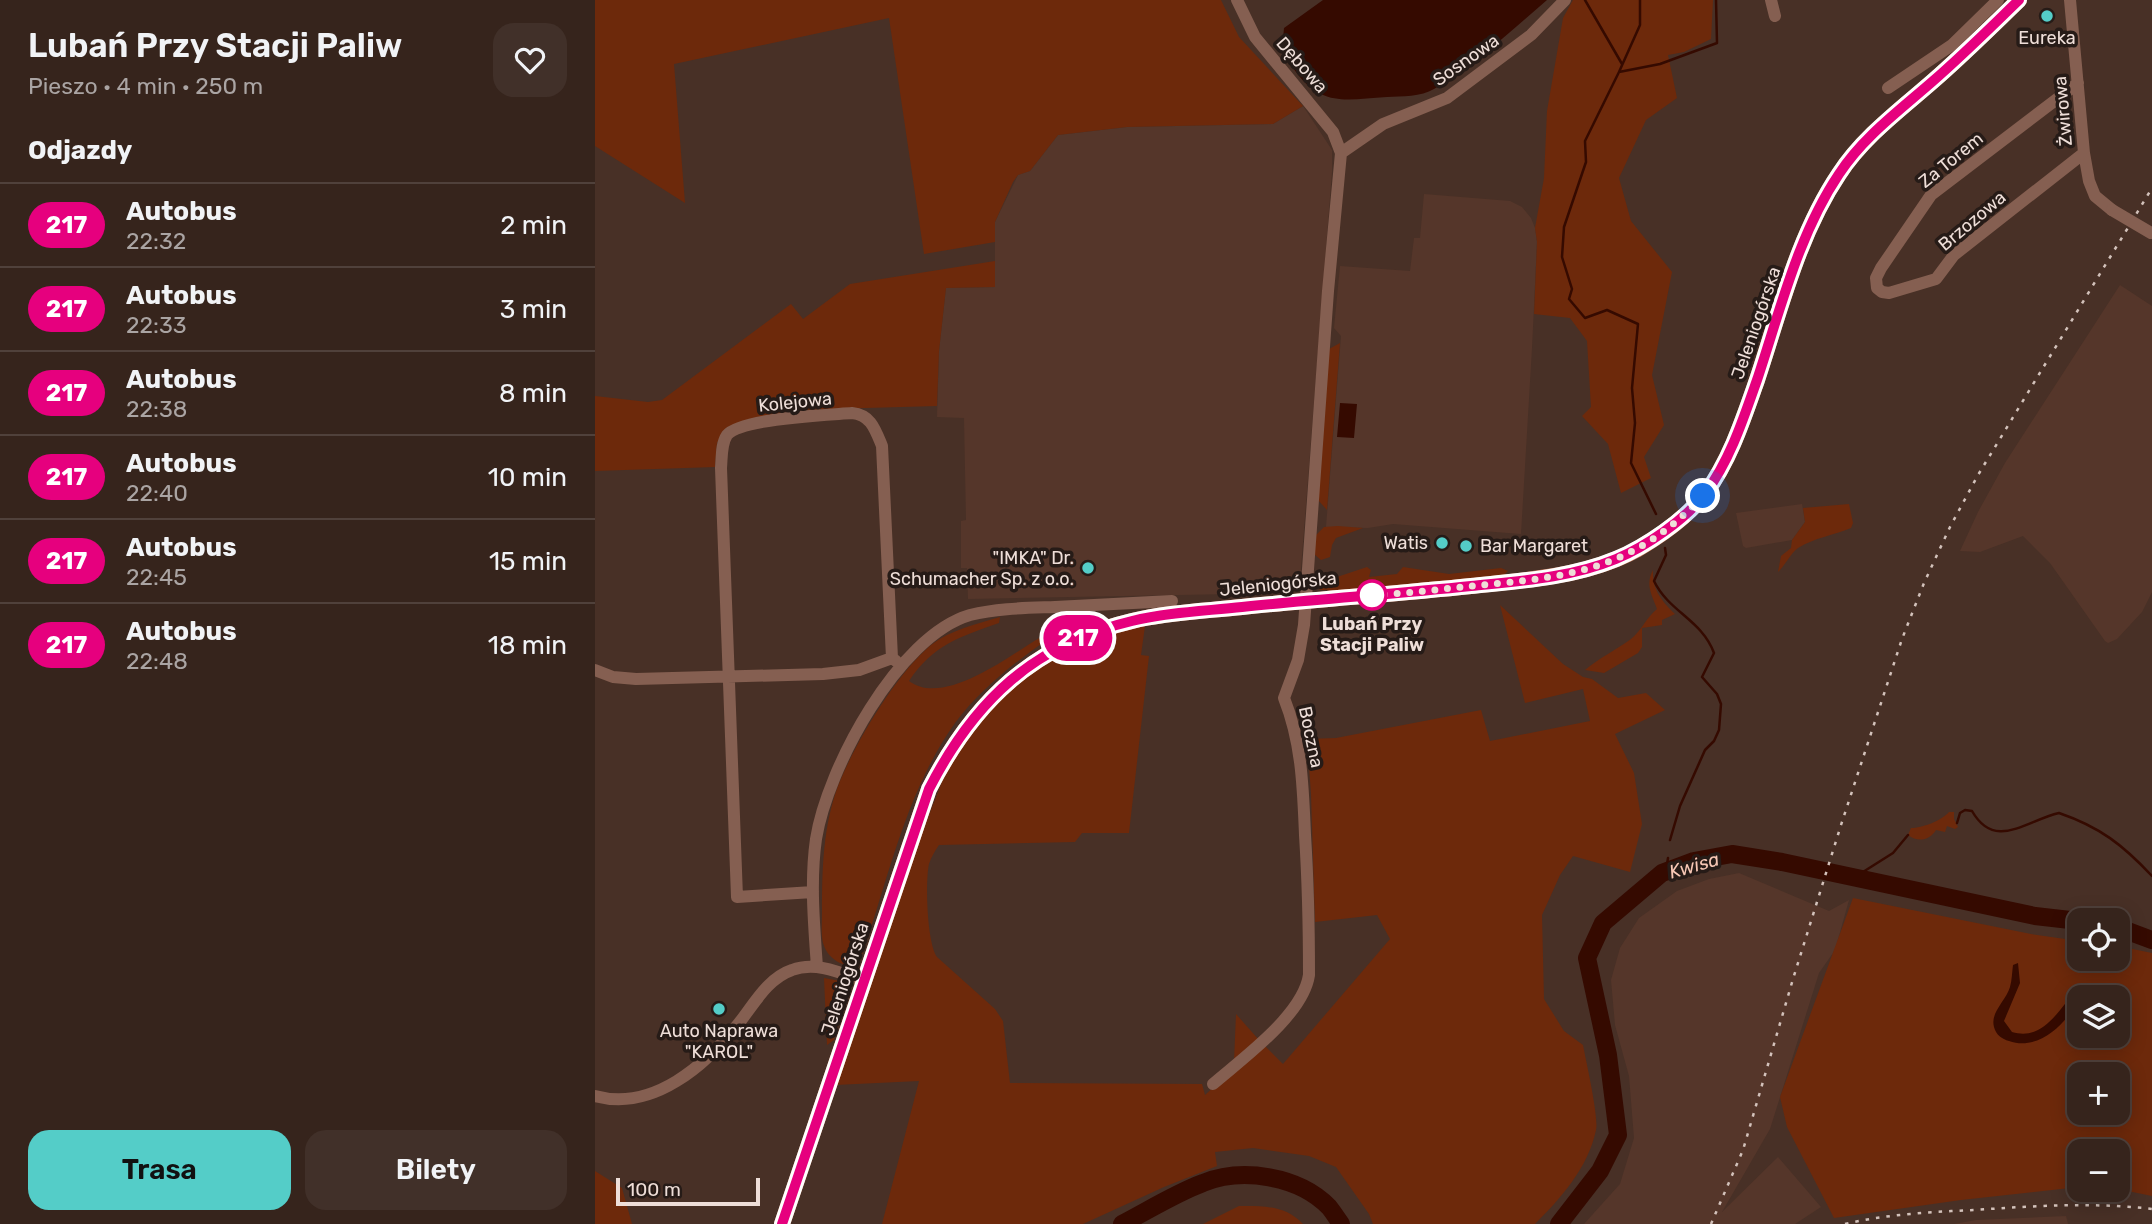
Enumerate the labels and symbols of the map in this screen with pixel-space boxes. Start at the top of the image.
marker: Eureka [2039,8,2055,24]
place label: Eureka [2018,27,2076,49]
street label: Sosnowa [1429,29,1503,91]
street label: Dębowa [1272,32,1332,98]
street label: Żwirowa [2049,75,2077,147]
street label: Za Torem [1914,127,1988,193]
street label: Brzozowa [1934,186,2010,256]
street label: Jeleniogórska [1726,264,1786,382]
street label: Kolejowa [757,387,833,417]
your location [1685,478,1720,513]
place label: Watis [1384,532,1428,554]
marker: Watis [1434,535,1450,551]
place label: Bar Margaret [1480,535,1588,557]
marker: Bar Margaret [1458,538,1474,554]
place label: "IMKA" Dr. Schumacher Sp. z o.o. [890,547,1074,590]
marker: "IMKA" Dr. Schumacher Sp. z o.o. [1080,560,1096,576]
street label: Jeleniogórska [1218,567,1338,601]
marker: Lubań Przy Stacji Paliw [1357,580,1387,610]
place label: Lubań Przy Stacji Paliw [1320,613,1424,656]
line badge: 217 [1038,615,1118,661]
street label: Boczna [1294,704,1328,770]
water label: Kwisa [1666,847,1722,884]
street label: Jeleniogórska [816,920,874,1038]
marker: Auto Naprawa "KAROL" [711,1001,727,1017]
place label: Auto Naprawa "KAROL" [660,1020,778,1063]
scale bar [616,1175,759,1207]

